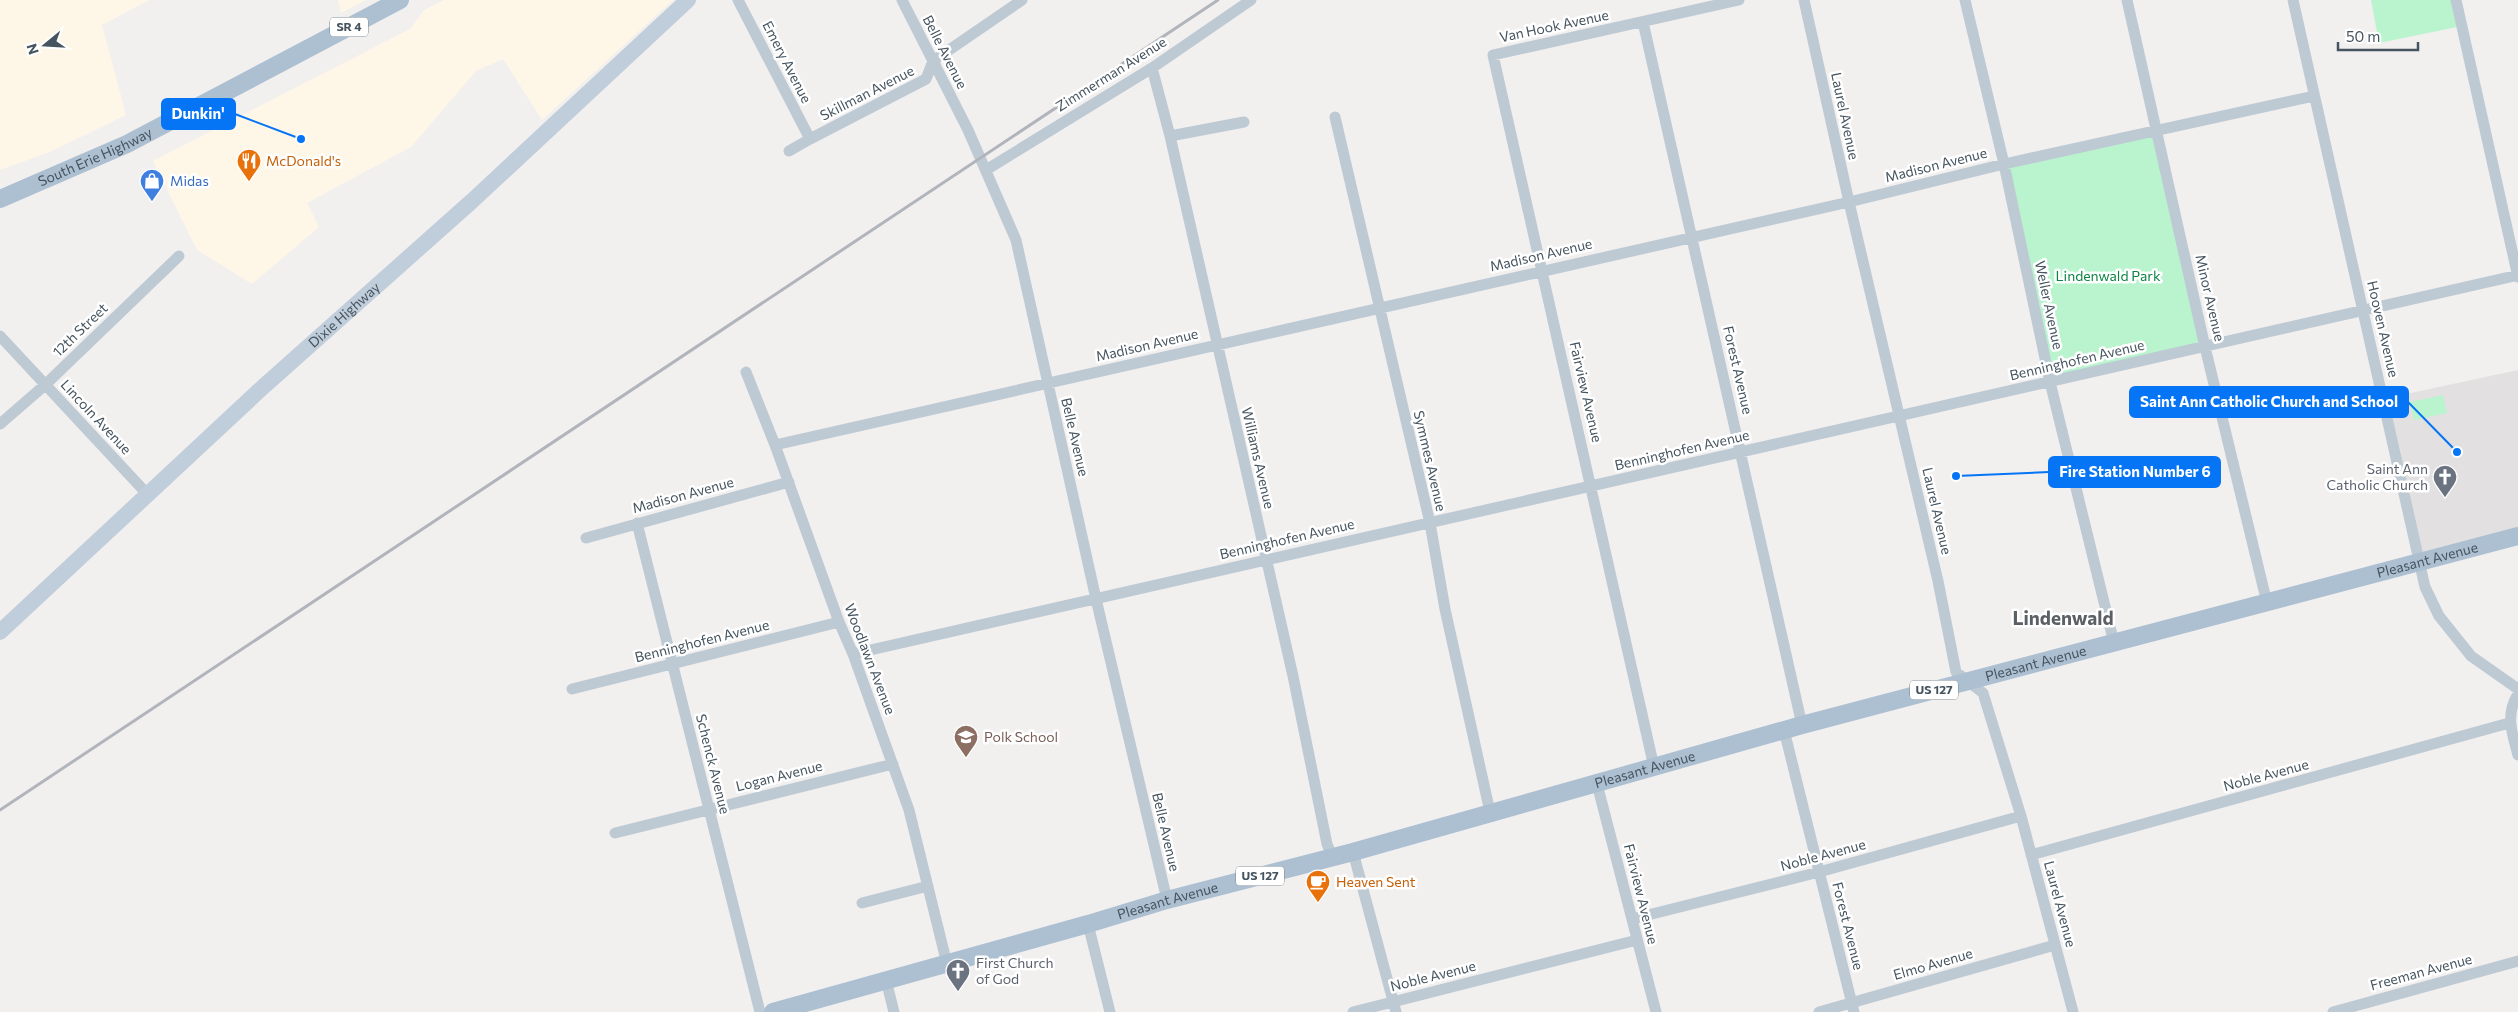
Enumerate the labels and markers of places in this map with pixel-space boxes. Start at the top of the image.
callout: Dunkin' [162,99,235,129]
restaurant icon: McDonald's [236,148,262,182]
place label: McDonald's [266,152,341,169]
shop icon: Midas [139,168,165,202]
place label: Midas [170,172,209,189]
callout: Saint Ann Catholic Church and School [2130,387,2408,417]
callout: Fire Station Number 6 [2049,457,2220,487]
place label: Saint Ann Catholic Church [2326,460,2428,493]
church icon: Saint Ann Catholic Church [2432,464,2458,498]
school or university icon: Polk School [953,724,979,758]
place label: Polk School [984,728,1058,745]
cafe icon: Heaven Sent [1305,869,1331,903]
place label: Heaven Sent [1336,873,1416,890]
place label: First Church of God [976,954,1053,987]
church icon: First Church of God [945,958,971,992]

